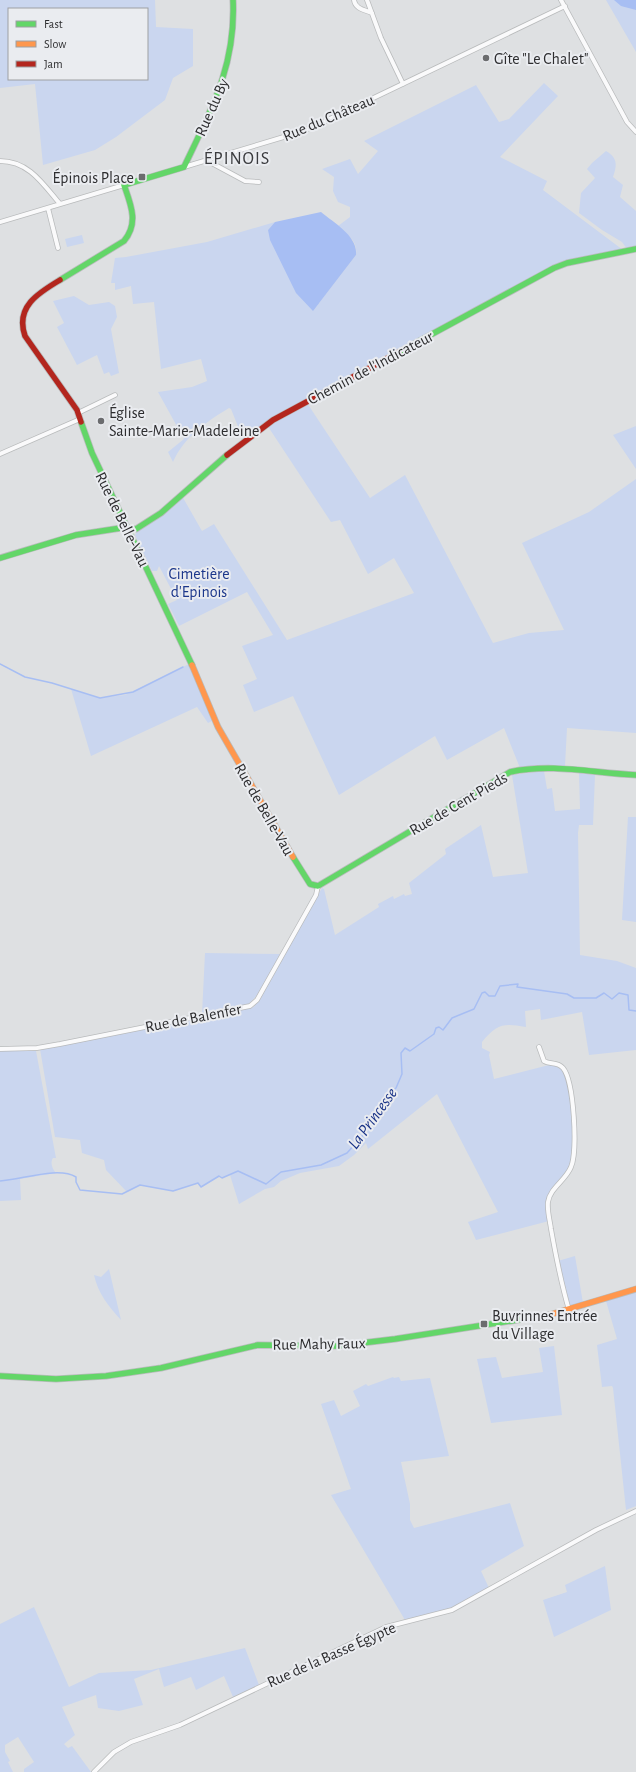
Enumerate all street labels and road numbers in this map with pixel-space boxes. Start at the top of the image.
street label: Rue du By [192,76,233,139]
street label: Rue du Château [280,91,376,144]
street label: Chemin de l'Indicateur [305,328,437,408]
street label: Rue de Belle-Vau [92,469,152,569]
street label: Rue de Belle-Vau [231,761,297,858]
street label: Rue de Cent Pieds [407,769,510,838]
street label: Rue de Balenfer [144,1001,243,1035]
street label: Rue Mahy Faux [272,1335,366,1354]
street label: Rue de la Basse Égypte [264,1618,399,1691]

